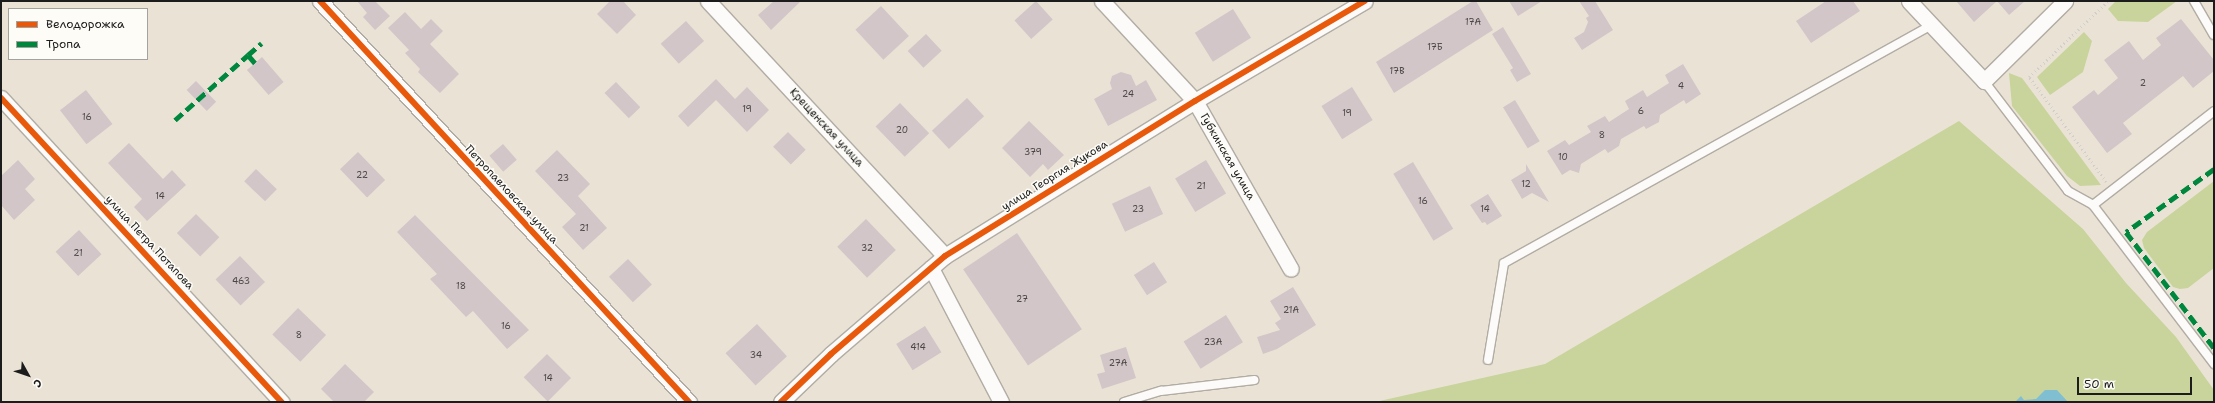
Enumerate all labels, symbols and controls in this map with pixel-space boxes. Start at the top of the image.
legend [8,8,148,60]
text: Велодорожка [46,16,124,32]
house number: 17А [1465,17,1481,27]
text: Тропа [46,36,80,52]
house number: 17Б [1427,42,1443,52]
house number: 17В [1390,66,1404,76]
house number: 2 [2140,78,2146,88]
house number: 4 [1678,81,1684,91]
street label: Крещенская улица [786,86,866,170]
house number: 24 [1122,89,1134,99]
house number: 19 [742,104,752,114]
house number: 6 [1638,106,1644,116]
house number: 19 [1342,108,1352,118]
street label: Губкинская улица [1197,111,1257,203]
house number: 16 [82,112,92,122]
house number: 20 [896,125,908,135]
house number: 8 [1599,130,1605,140]
street label: улица Георгия Жукова [1000,138,1110,214]
street label: Петропавловская улица [462,143,560,247]
house number: 379 [1024,147,1042,157]
house number: 10 [1558,152,1568,162]
house number: 22 [356,170,368,180]
house number: 23 [557,173,569,183]
house number: 12 [1521,179,1531,189]
house number: 21 [1196,181,1206,191]
house number: 14 [155,191,165,201]
street label: улица Петра Потапова [102,193,196,293]
house number: 16 [1418,196,1428,206]
house number: 23 [1132,204,1144,214]
house number: 14 [1480,204,1490,214]
house number: 21 [579,223,589,233]
house number: 32 [861,243,873,253]
house number: 21 [73,248,83,258]
house number: 463 [232,276,250,286]
house number: 18 [456,281,466,291]
house number: 27 [1016,294,1028,304]
house number: 21А [1283,305,1299,315]
house number: 16 [501,321,511,331]
house number: 8 [296,330,302,340]
house number: 23А [1204,337,1222,347]
house number: 414 [910,342,926,352]
house number: 34 [750,350,762,360]
north arrow [8,355,48,395]
house number: 27А [1109,358,1127,368]
scale bar [2079,369,2194,395]
house number: 14 [543,373,553,383]
text: С [30,376,46,390]
text: 50 m [2084,376,2114,392]

